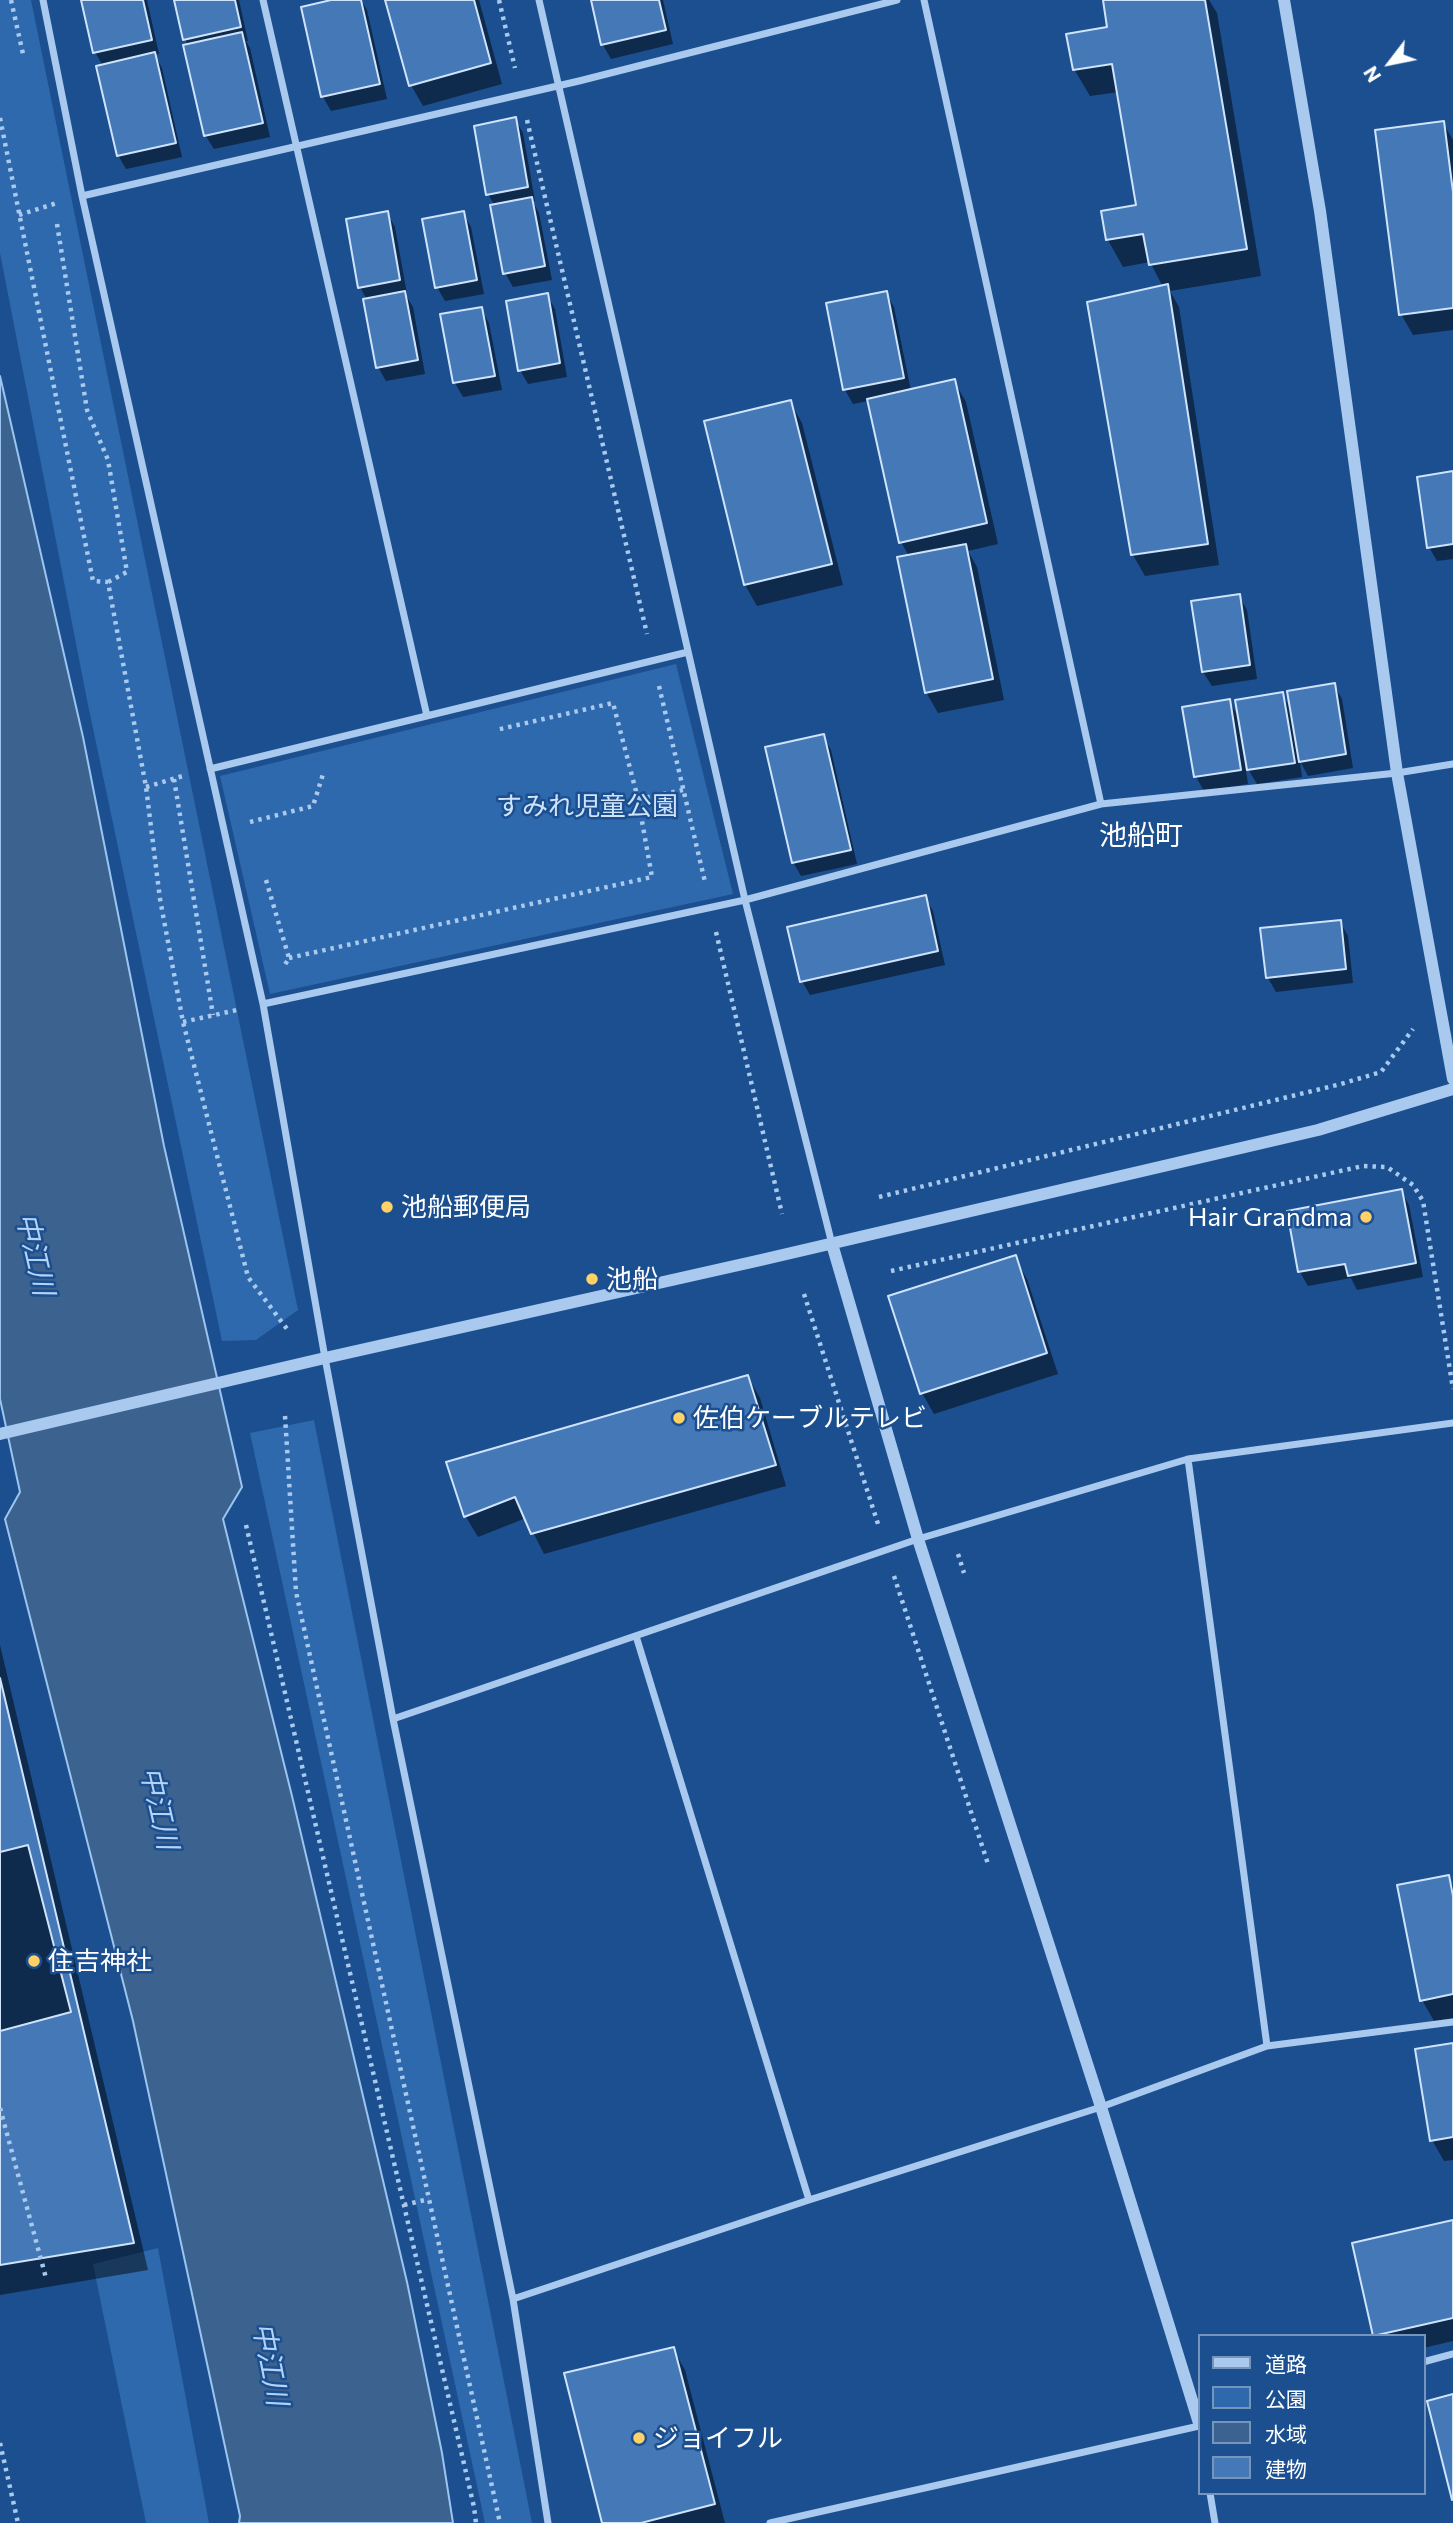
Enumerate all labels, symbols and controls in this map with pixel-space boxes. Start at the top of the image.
north arrow [1355,28,1425,98]
text: N [1358,62,1385,87]
park label: すみれ児童公園 [496,790,678,822]
district label: 池船町 [1099,819,1183,853]
place label: 池船郵便局 [401,1191,531,1223]
marker: 池船郵便局 [379,1199,395,1215]
place label: Hair Grandma [1188,1201,1352,1233]
water label: 中江川 [9,1209,61,1299]
marker: Hair Grandma [1358,1209,1374,1225]
place label: 池船 [606,1263,658,1295]
marker: 池船 [584,1271,600,1287]
place label: 佐伯ケーブルテレビ [693,1402,927,1434]
marker: 佐伯ケーブルテレビ [671,1410,687,1426]
water label: 中江川 [133,1763,185,1853]
place label: 住吉神社 [48,1945,152,1977]
marker: 住吉神社 [26,1953,42,1969]
water label: 中江川 [245,2320,295,2408]
legend [1198,2334,1425,2495]
text: 道路 [1265,2351,1307,2376]
text: 公園 [1265,2386,1307,2411]
text: 水域 [1265,2421,1307,2446]
place label: ジョイフル [653,2422,783,2454]
marker: ジョイフル [631,2430,647,2446]
text: 建物 [1265,2456,1307,2481]

